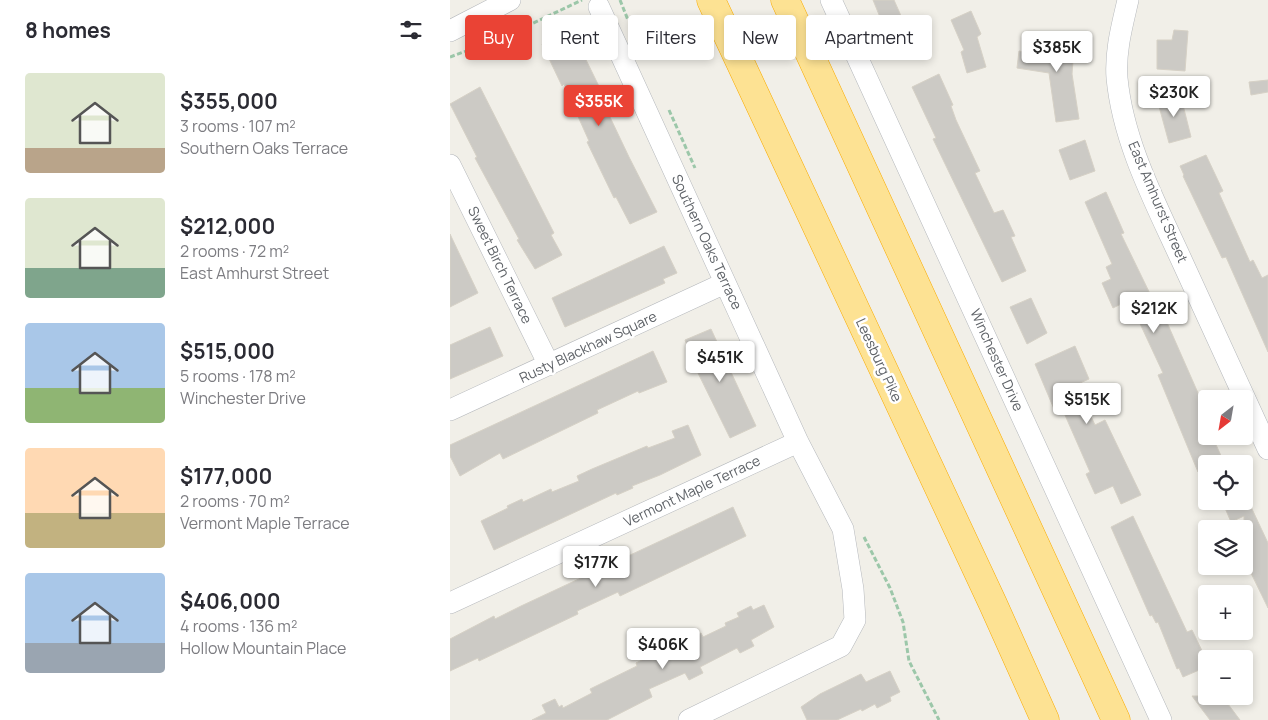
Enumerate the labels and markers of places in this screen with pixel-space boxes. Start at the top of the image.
pin: $385K [1022,30,1092,73]
pin: $230K [1139,76,1209,118]
pin: $355K [564,84,634,127]
pin: $212K [1119,292,1189,334]
pin: $451K [685,340,755,383]
pin: $515K [1052,382,1122,425]
pin: $177K [561,546,631,588]
pin: $406K [628,628,698,670]

